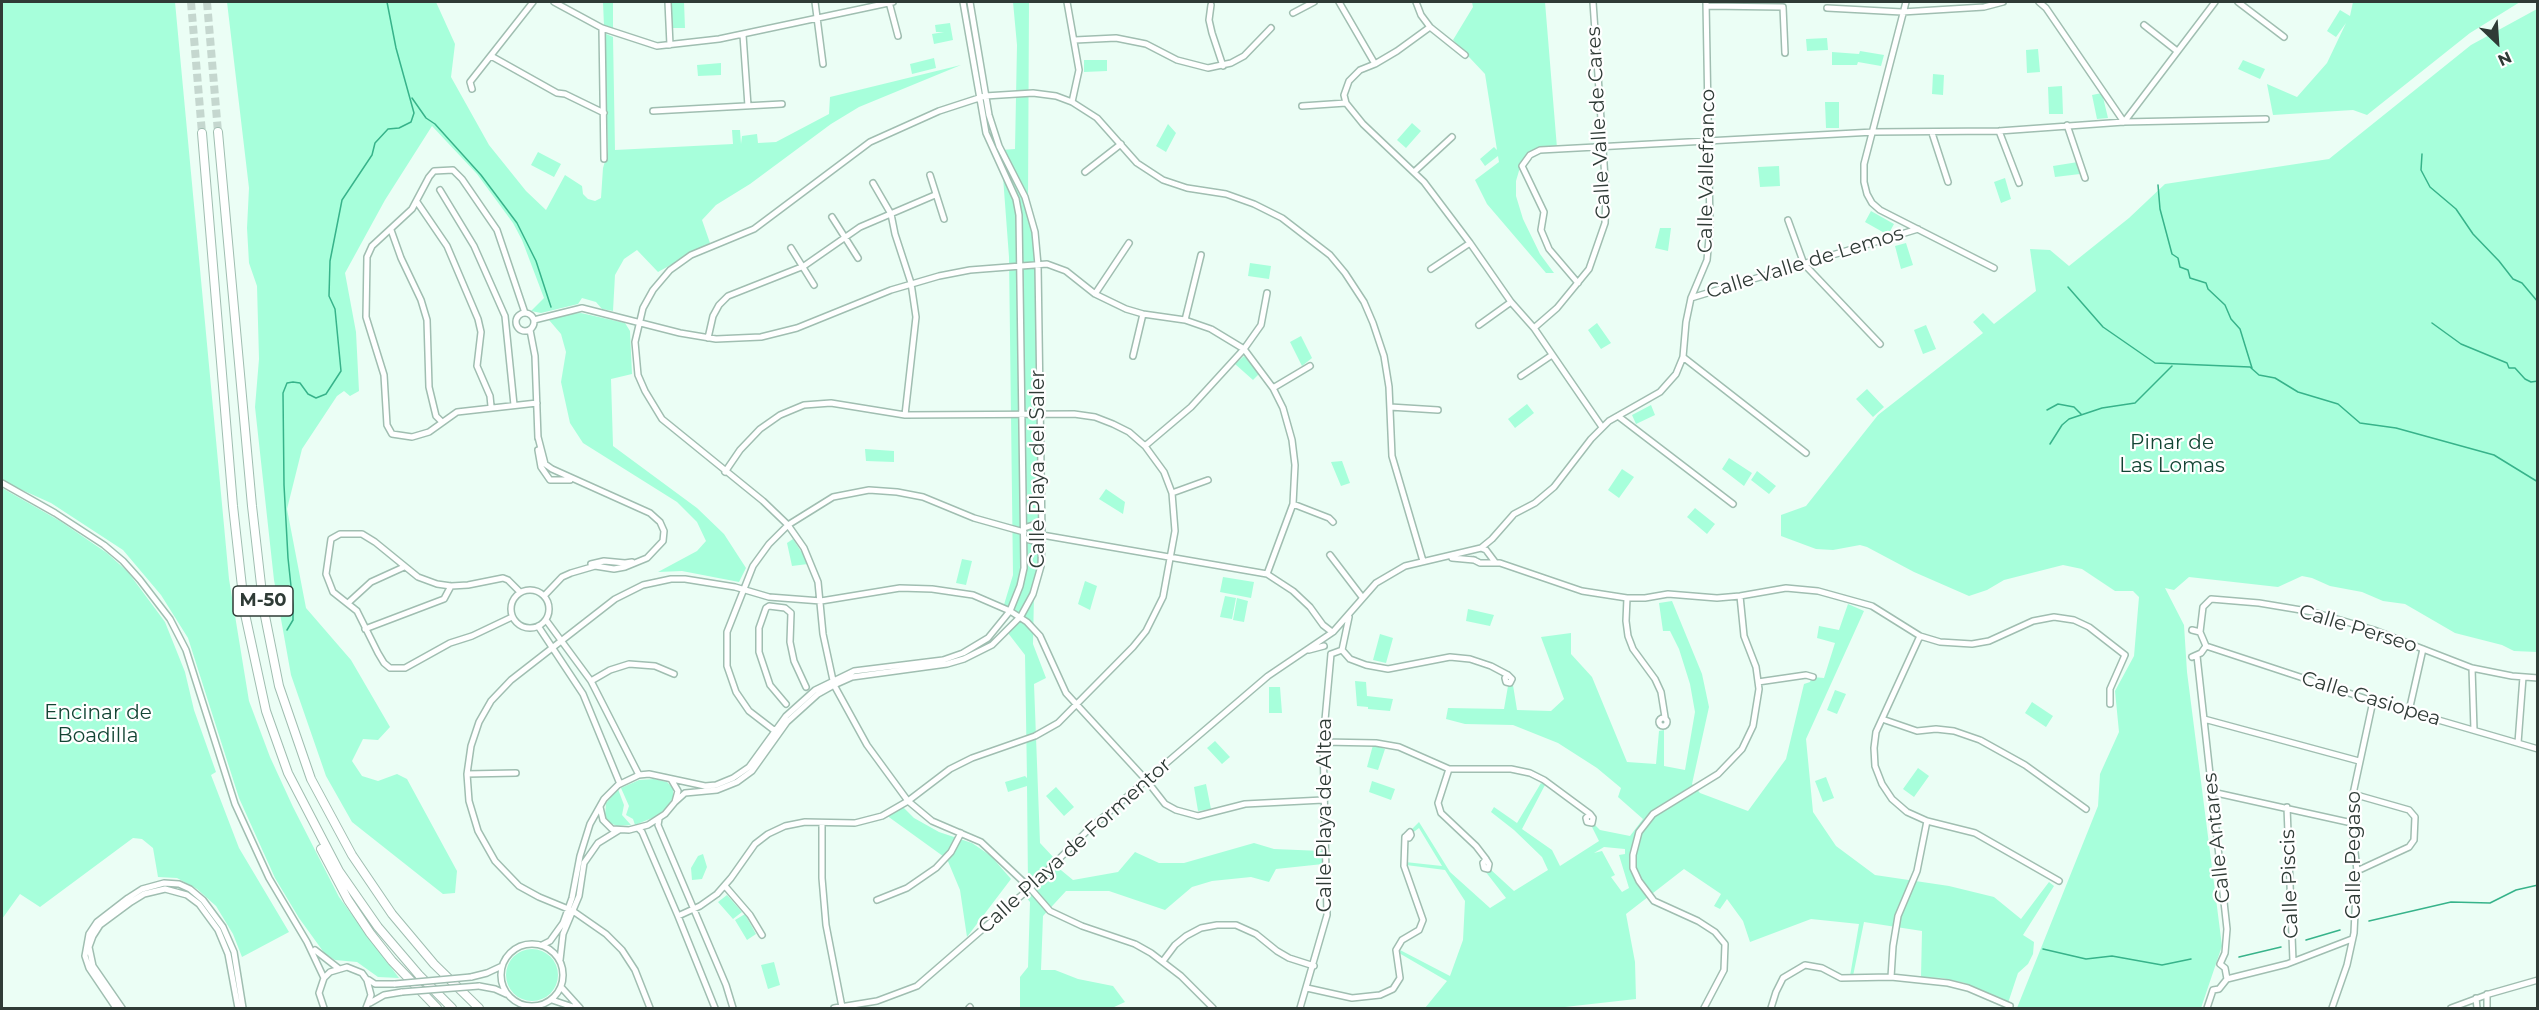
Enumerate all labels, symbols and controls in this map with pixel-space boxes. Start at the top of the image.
north arrow [2467,12,2527,72]
street label: Calle Valle de Cares [1582,26,1616,220]
text: N [2495,47,2515,70]
street label: Calle Vallefranco [1694,89,1720,253]
street label: Calle Valle de Lemos [1704,222,1906,304]
street label: Calle Playa del Saler [1026,370,1050,568]
park label: Pinar de Las Lomas [2119,431,2225,478]
road number: M-50 [233,586,293,616]
street label: Calle Perseo [2296,600,2420,658]
street label: Calle Casiopea [2298,666,2444,732]
park label: Encinar de Boadilla [44,701,152,748]
street label: Calle Playa de Altea [1313,718,1337,912]
street label: Calle Playa de Formentor [974,753,1176,939]
street label: Calle Antares [2198,772,2236,904]
street label: Calle Pegaso [2342,791,2366,919]
street label: Calle Piscis [2276,829,2304,939]

